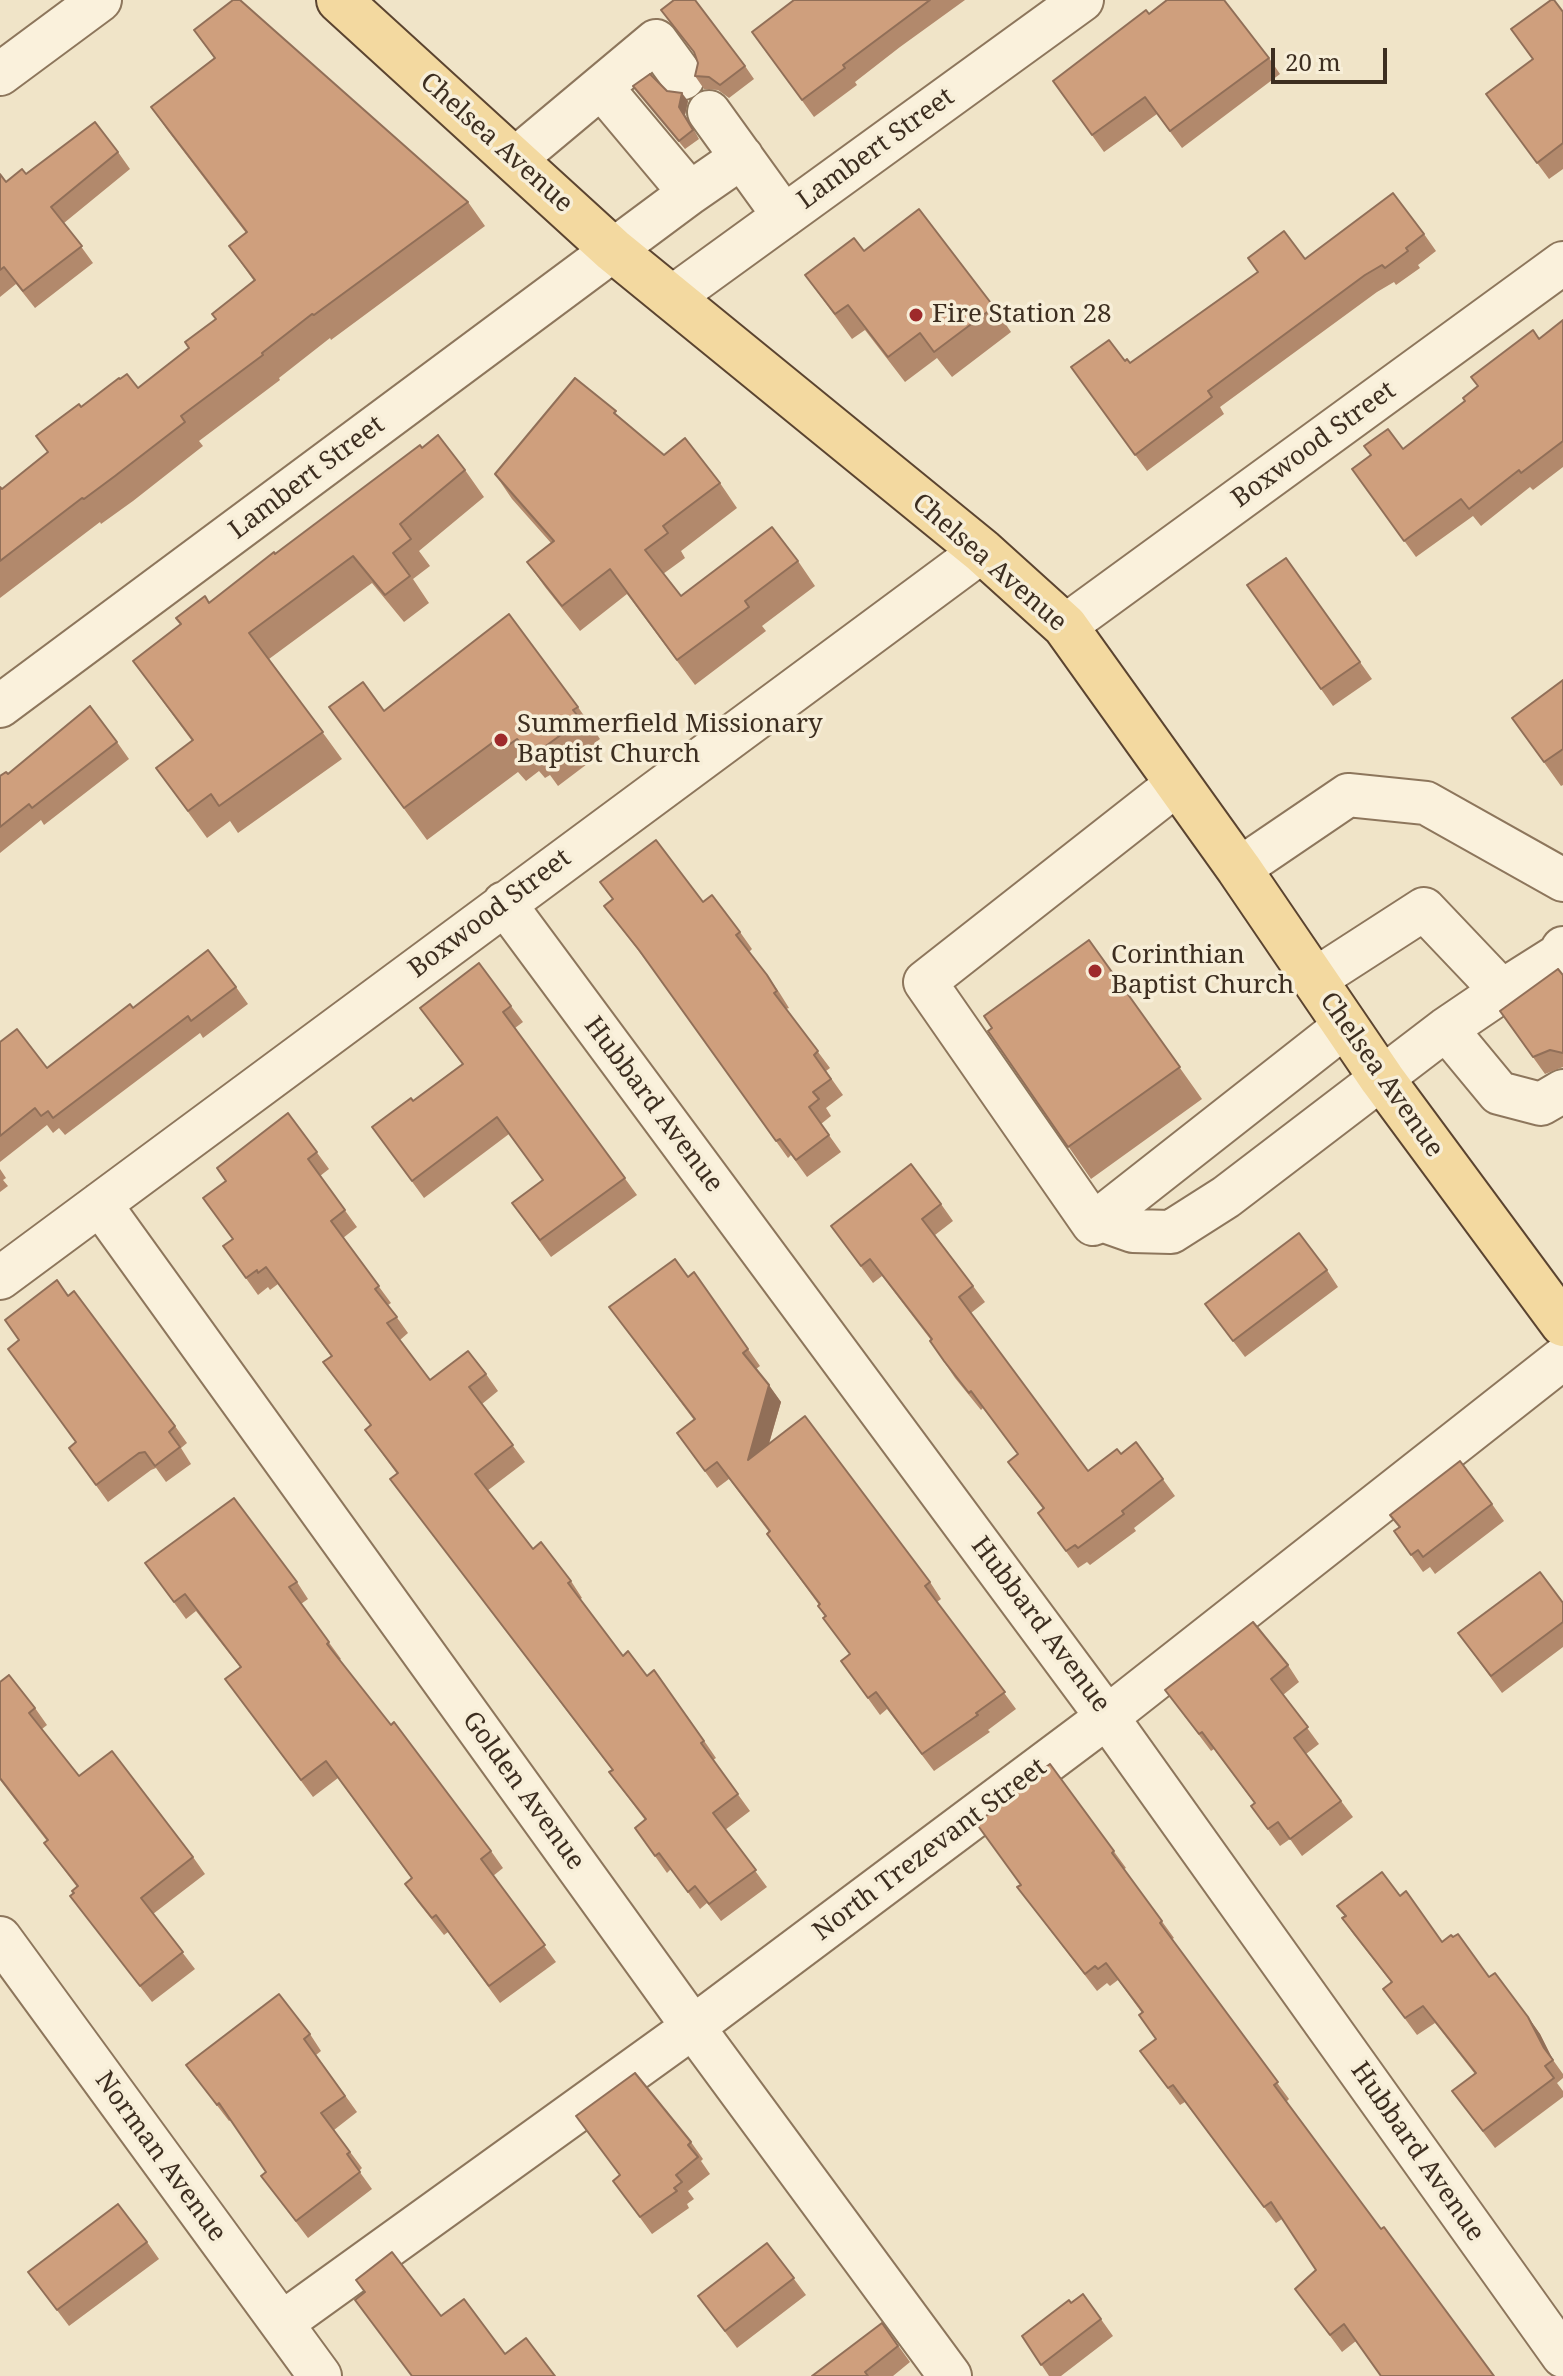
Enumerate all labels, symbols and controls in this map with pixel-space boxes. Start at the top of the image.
scale bar [1275,32,1391,82]
text: 20 m [1285,45,1341,78]
street label: Chelsea Avenue [413,66,579,220]
street label: Lambert Street [792,82,960,216]
place label: Fire Station 28 [932,299,1112,331]
marker: Fire Station 28 [907,306,925,324]
street label: Boxwood Street [1226,375,1402,515]
street label: Lambert Street [223,410,391,546]
street label: Chelsea Avenue [905,487,1073,639]
place label: Summerfield Missionary Baptist Church [517,709,823,770]
marker: Summerfield Missionary Baptist Church [492,731,510,749]
street label: Boxwood Street [403,843,577,985]
place label: Corinthian Baptist Church [1111,940,1294,1002]
marker: Corinthian Baptist Church [1086,962,1104,980]
street label: Chelsea Avenue [1312,986,1450,1164]
street label: Hubbard Avenue [577,1011,729,1199]
street label: Hubbard Avenue [964,1531,1116,1719]
street label: Golden Avenue [455,1706,591,1876]
street label: North Trezevant Street [807,1752,1053,1948]
street label: Hubbard Avenue [1344,2056,1490,2248]
street label: Norman Avenue [88,2066,232,2248]

